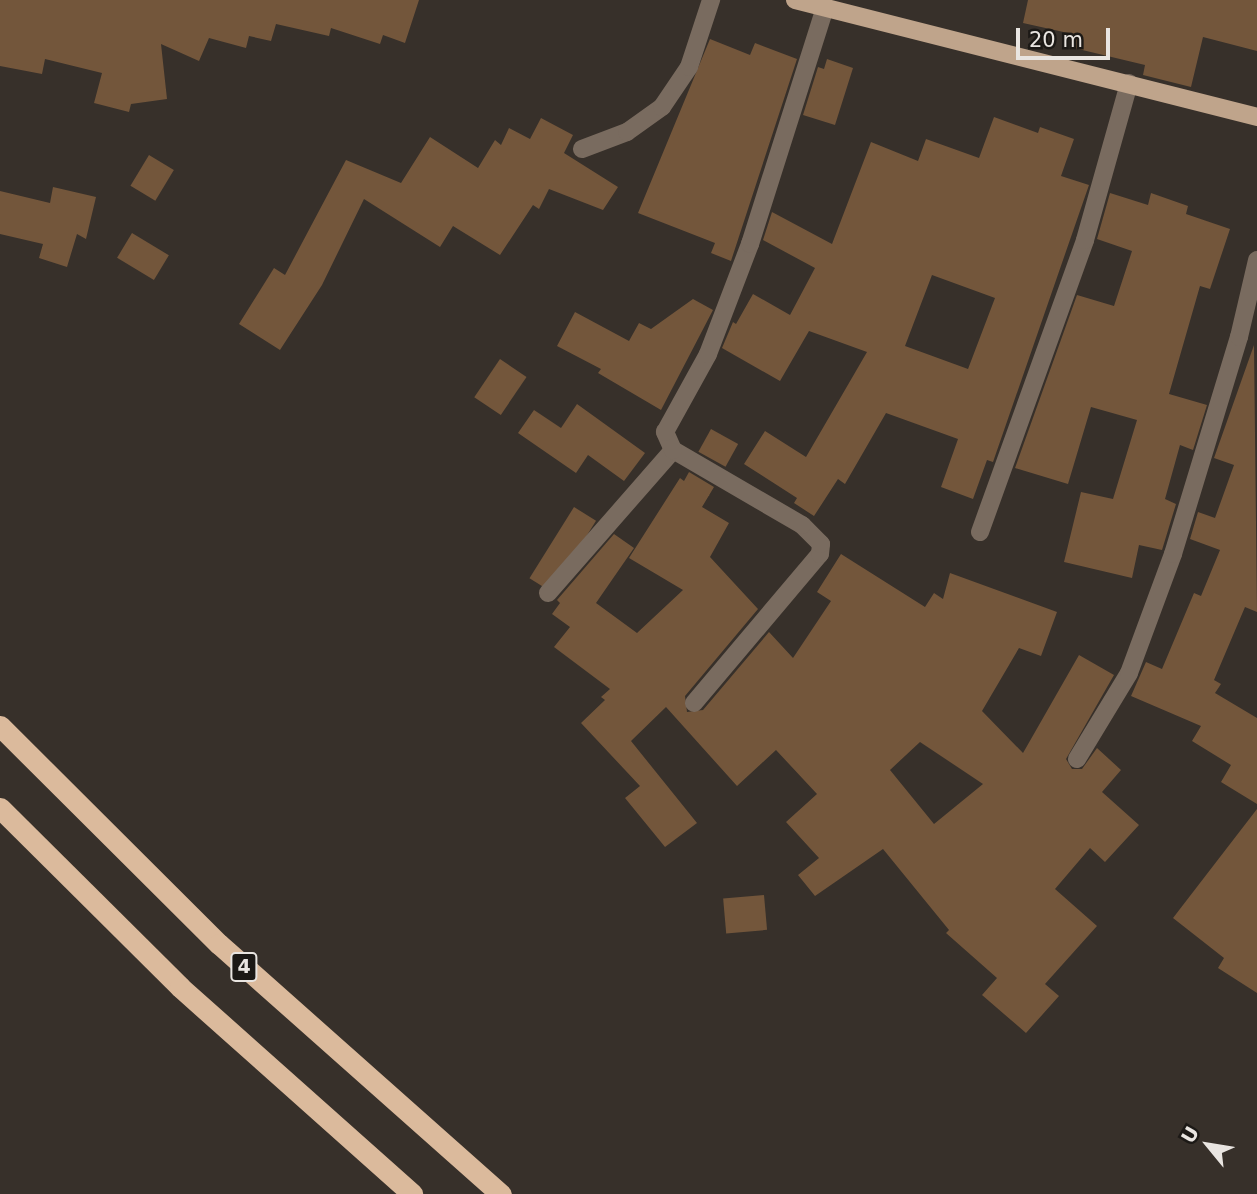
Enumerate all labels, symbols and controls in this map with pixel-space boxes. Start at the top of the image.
scale bar [1019,14,1114,58]
text: 20 m [1029,28,1083,52]
road number: 4 [230,951,258,982]
north arrow [1173,1110,1243,1180]
text: U [1176,1122,1203,1147]

